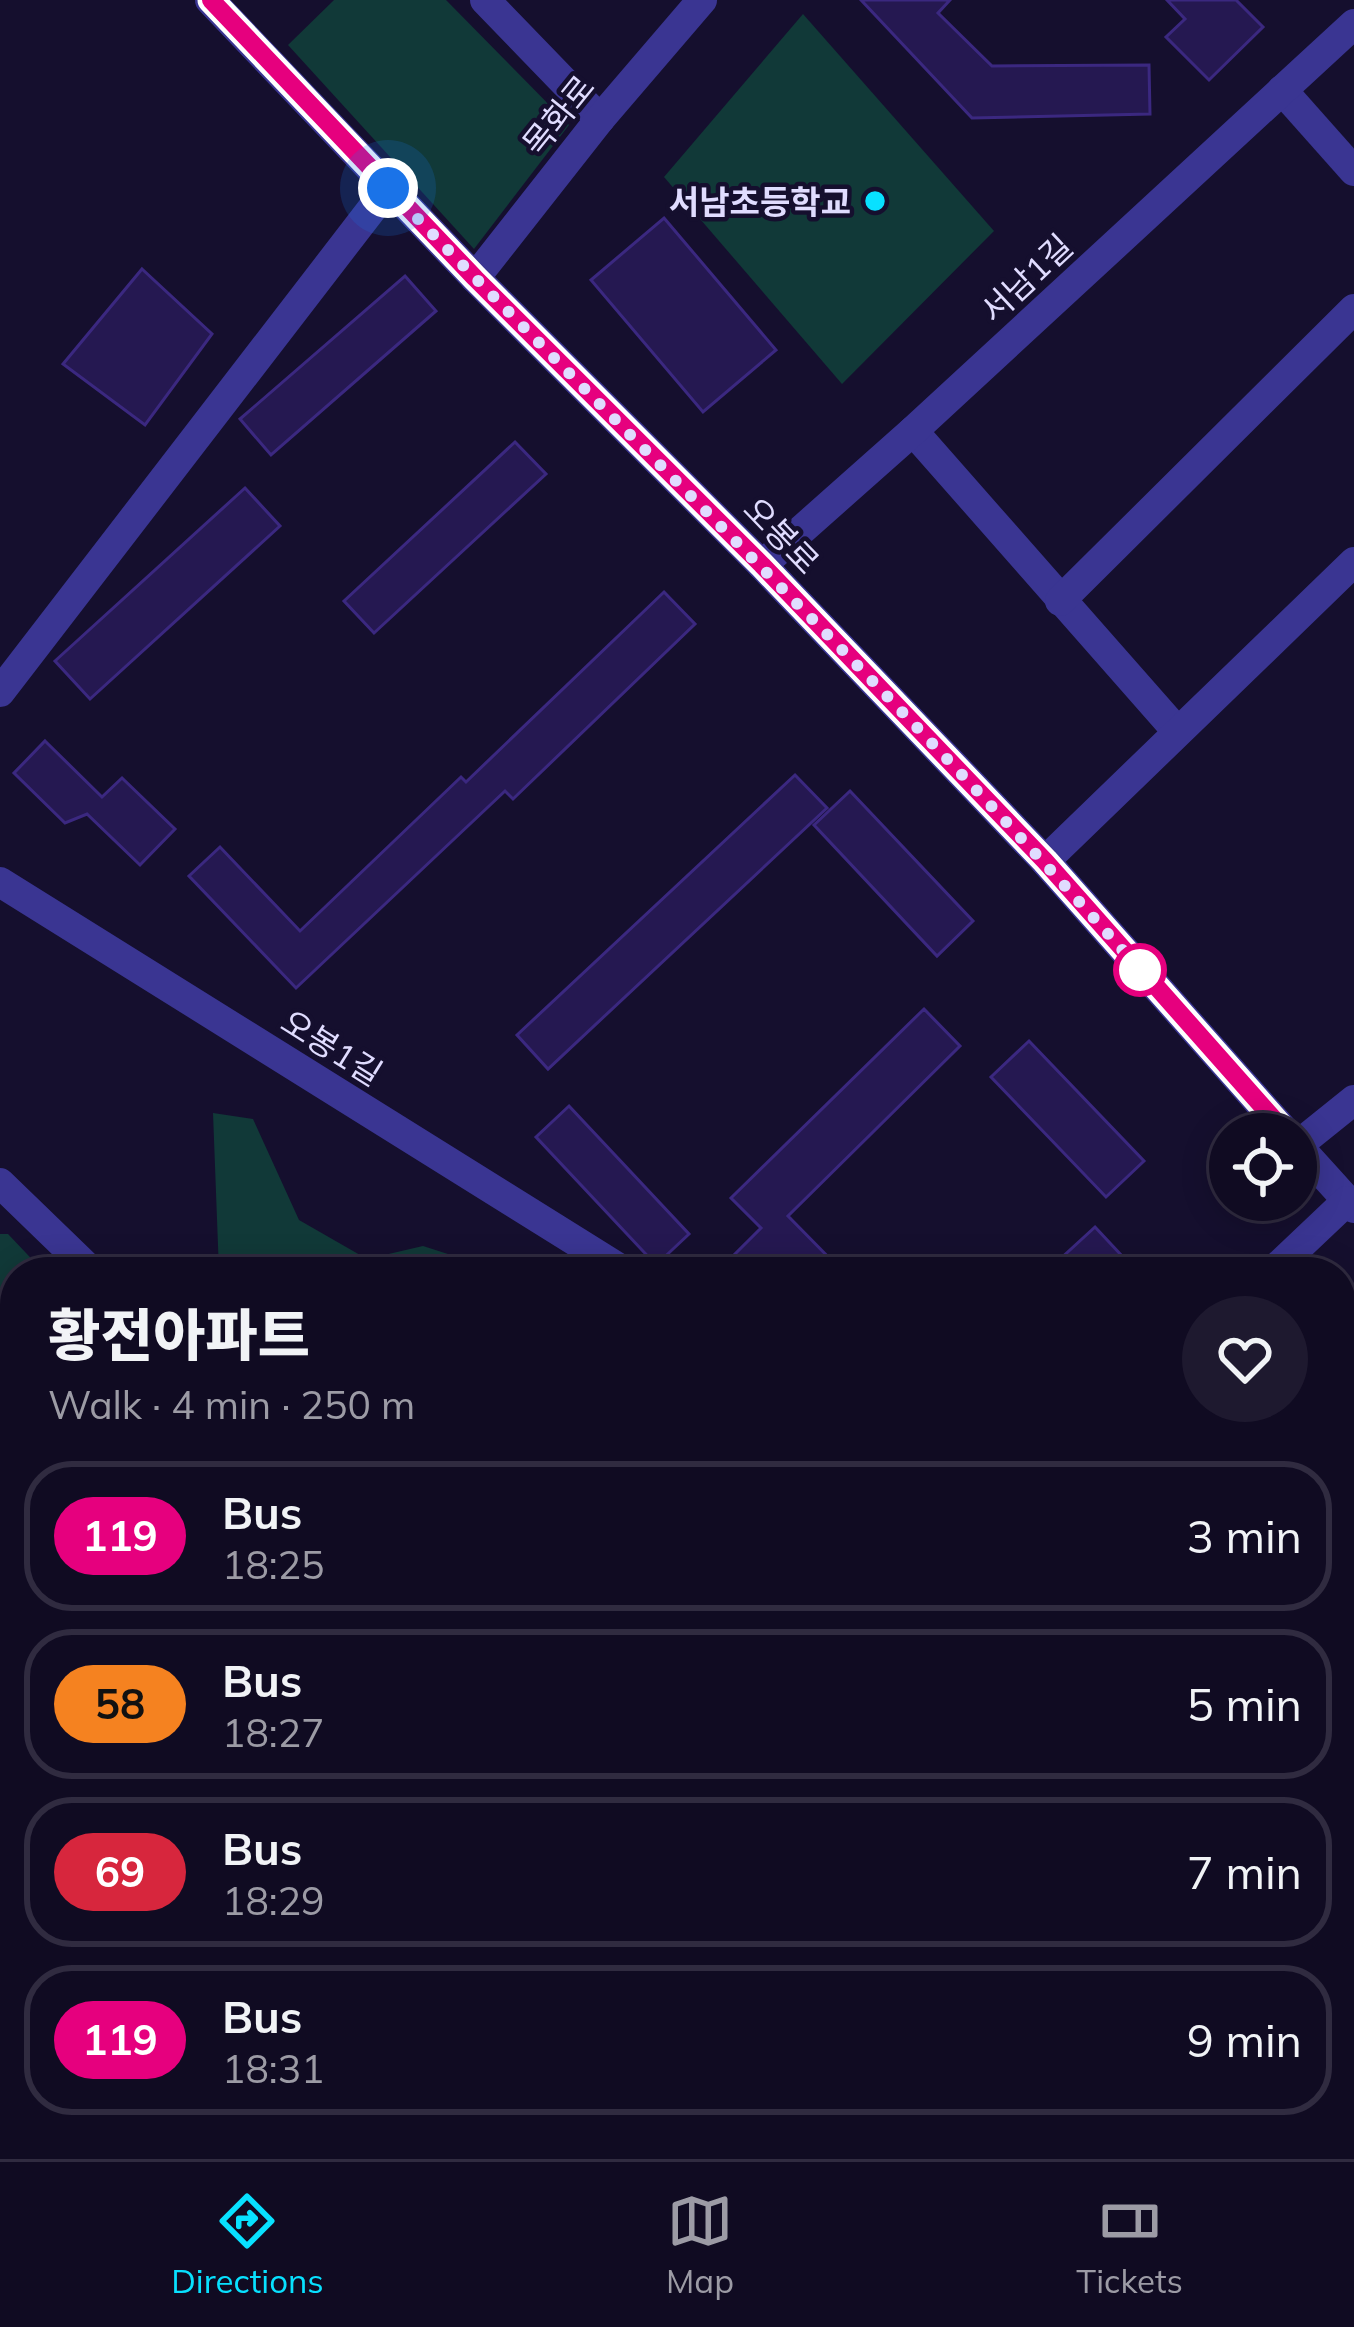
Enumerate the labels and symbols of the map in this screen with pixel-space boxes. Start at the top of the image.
street label: 목화로 [513,67,603,163]
your location [358,158,418,218]
place label: 서남초등학교 [669,181,851,222]
marker: 서남초등학교 [862,188,888,214]
street label: 서남1길 [971,225,1081,331]
street label: 오봉로 [736,488,828,582]
unlabelled marker [1115,945,1165,995]
street label: 오봉1길 [274,1000,390,1094]

